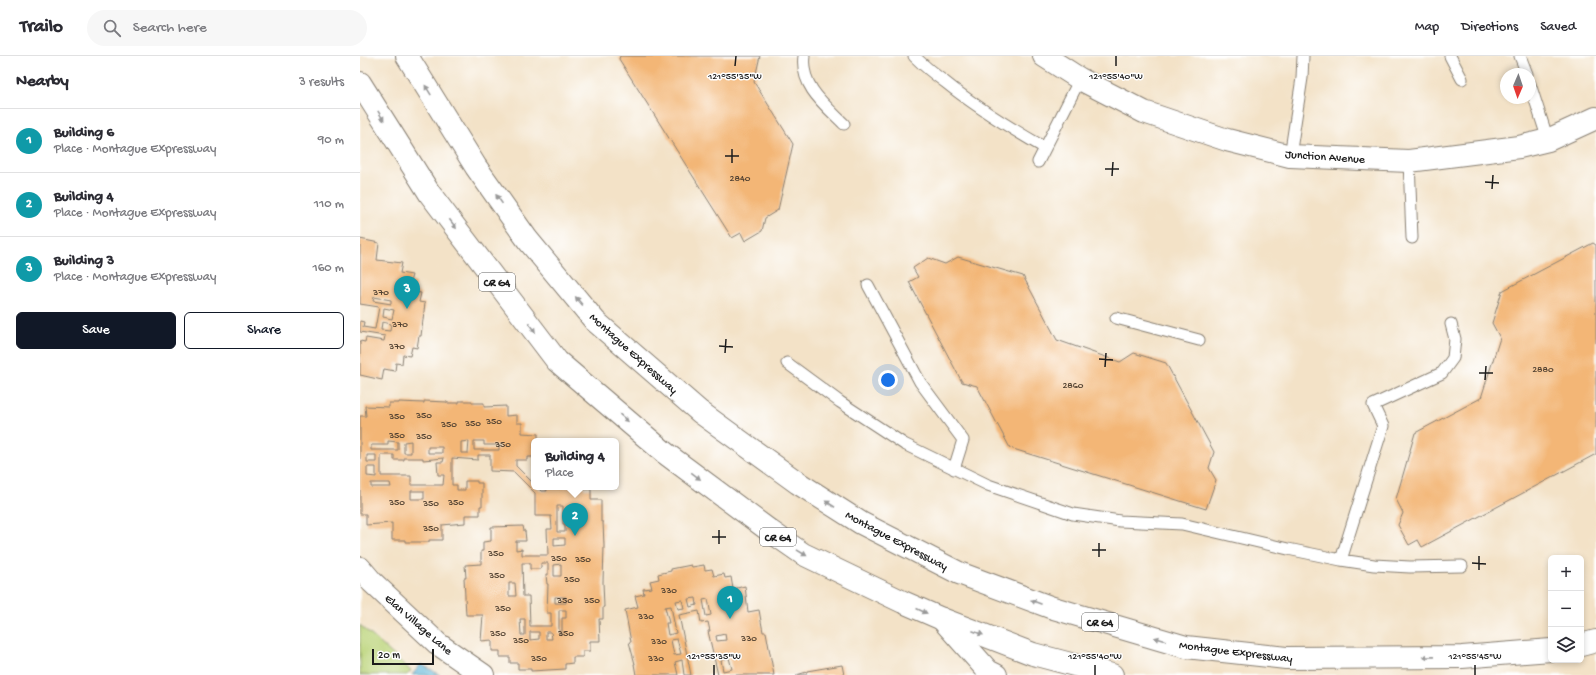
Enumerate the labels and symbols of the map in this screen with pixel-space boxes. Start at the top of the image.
north arrow [1500,68,1536,104]
text: 121°55'35"W [707,71,762,83]
text: 121°55'40"W [1088,71,1143,83]
one-way arrow [424,85,432,95]
one-way arrow [377,111,385,121]
street label: Junction Avenue [1284,148,1366,168]
house number: 2840 [730,173,751,185]
one-way arrow [495,194,503,204]
one-way arrow [449,219,457,229]
road number: CR G4 [479,273,515,291]
pin: 3 [394,276,420,309]
house number: 370 [372,287,389,299]
one-way arrow [574,296,583,307]
street label: Montague Expressway [586,311,680,398]
house number: 370 [391,319,408,331]
one-way arrow [527,322,536,333]
house number: 370 [388,341,405,353]
house number: 2880 [1532,364,1554,376]
your location [878,370,898,390]
house number: 2860 [1062,380,1084,392]
house number: 350 [415,410,432,422]
house number: 350 [388,411,405,423]
one-way arrow [619,414,629,423]
house number: 350 [485,416,502,428]
house number: 350 [464,418,481,430]
house number: 350 [440,419,457,431]
house number: 350 [388,430,405,442]
house number: 350 [415,431,432,443]
house number: 350 [494,439,511,451]
one-way arrow [691,472,702,481]
house number: 350 [388,497,405,509]
house number: 350 [447,497,464,509]
house number: 350 [422,498,439,510]
one-way arrow [825,500,835,508]
pin: 2 [562,503,588,536]
street label: Montague Expressway [842,509,950,575]
house number: 350 [422,523,439,535]
road number: CR G4 [760,528,796,546]
house number: 350 [487,548,504,560]
one-way arrow [796,549,808,556]
house number: 350 [550,553,567,565]
house number: 350 [574,554,591,566]
house number: 350 [488,570,505,582]
house number: 350 [563,574,580,586]
house number: 330 [660,585,677,597]
pin: 1 [717,586,743,619]
street label: Elan Village Lane [381,592,455,659]
house number: 350 [556,595,573,607]
house number: 350 [583,595,600,607]
one-way arrow [1029,598,1041,604]
house number: 350 [494,603,511,615]
one-way arrow [917,608,928,614]
house number: 330 [637,611,654,623]
road number: CR G4 [1082,613,1118,631]
house number: 350 [489,628,506,640]
house number: 350 [557,628,574,640]
one-way arrow [973,631,985,637]
house number: 330 [740,633,757,645]
house number: 350 [512,635,529,647]
house number: 330 [650,636,667,648]
one-way arrow [1154,636,1166,642]
street label: Montague Expressway [1178,639,1293,667]
scale bar [372,647,434,666]
text: 121°55'35"W [686,651,741,663]
text: 121°55'40"W [1067,651,1122,663]
text: 121°55'45"W [1447,651,1502,663]
house number: 350 [530,653,547,665]
house number: 330 [647,653,664,665]
one-way arrow [1421,654,1434,660]

